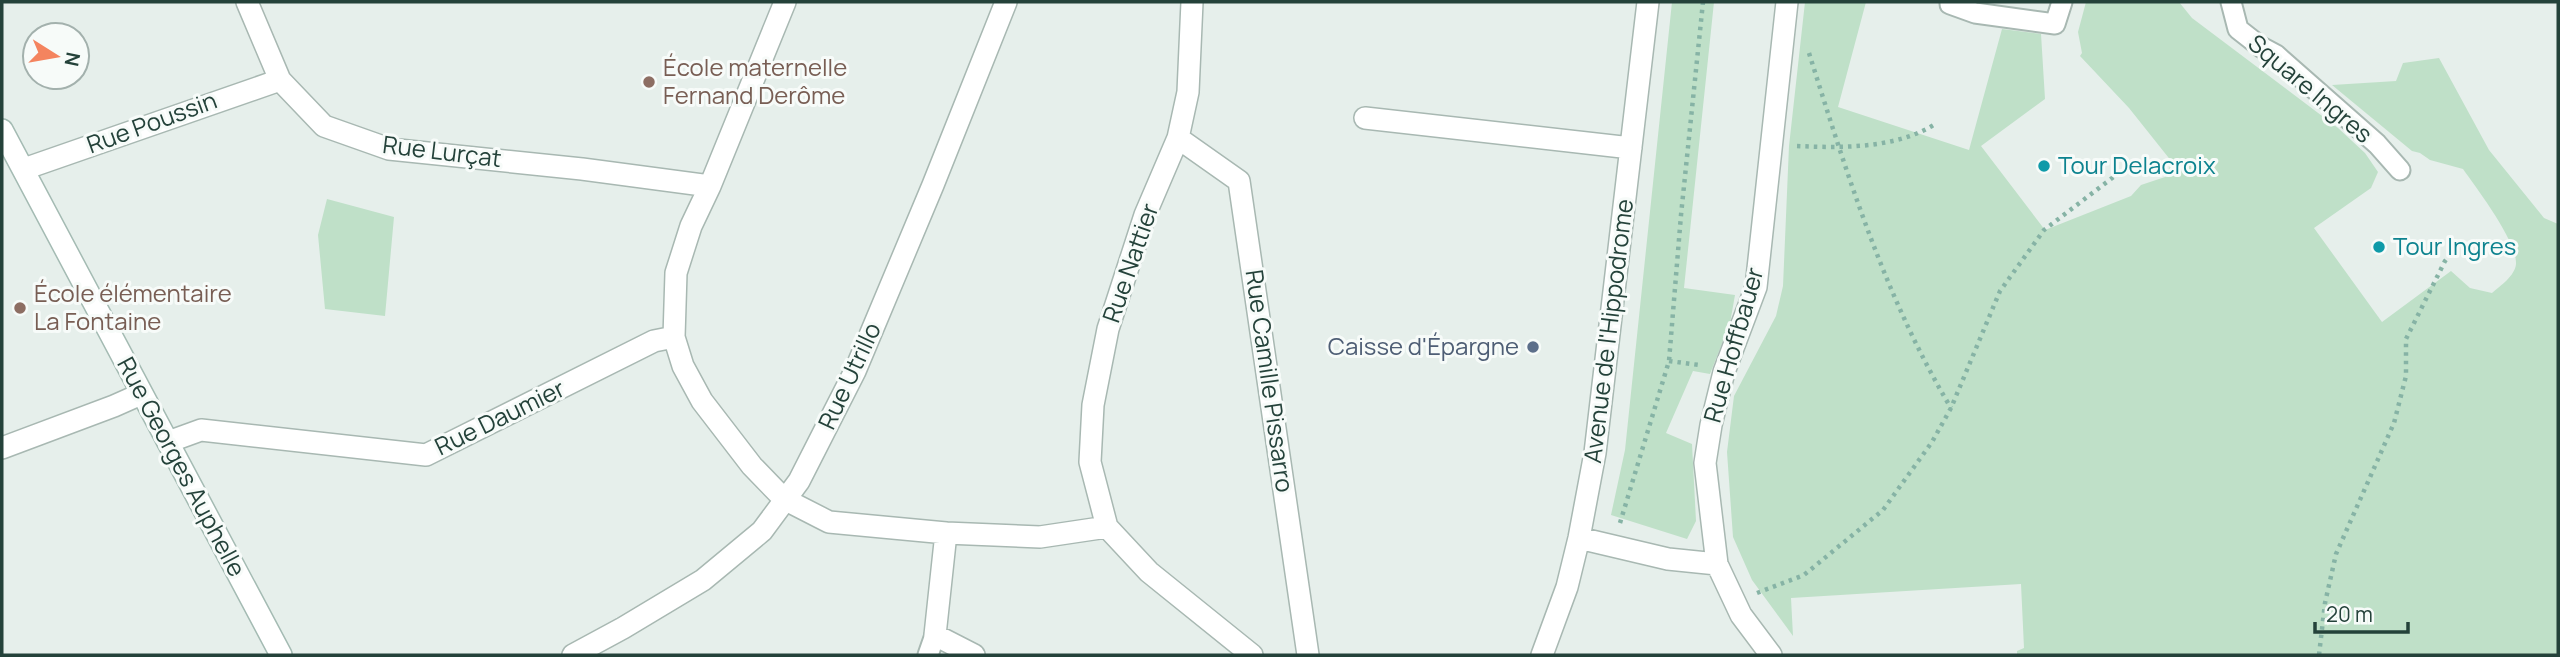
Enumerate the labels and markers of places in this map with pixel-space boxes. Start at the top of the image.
place label: École maternelle Fernand Derôme [663,50,847,111]
marker: École maternelle Fernand Derôme [641,74,657,90]
place label: Tour Delacroix [2058,148,2216,181]
marker: Tour Delacroix [2036,158,2052,174]
place label: Tour Ingres [2393,229,2516,262]
marker: Tour Ingres [2371,239,2387,255]
place label: École élémentaire La Fontaine [34,276,232,337]
marker: École élémentaire La Fontaine [12,300,28,316]
place label: Caisse d'Épargne [1328,329,1519,362]
marker: Caisse d'Épargne [1525,339,1541,355]

